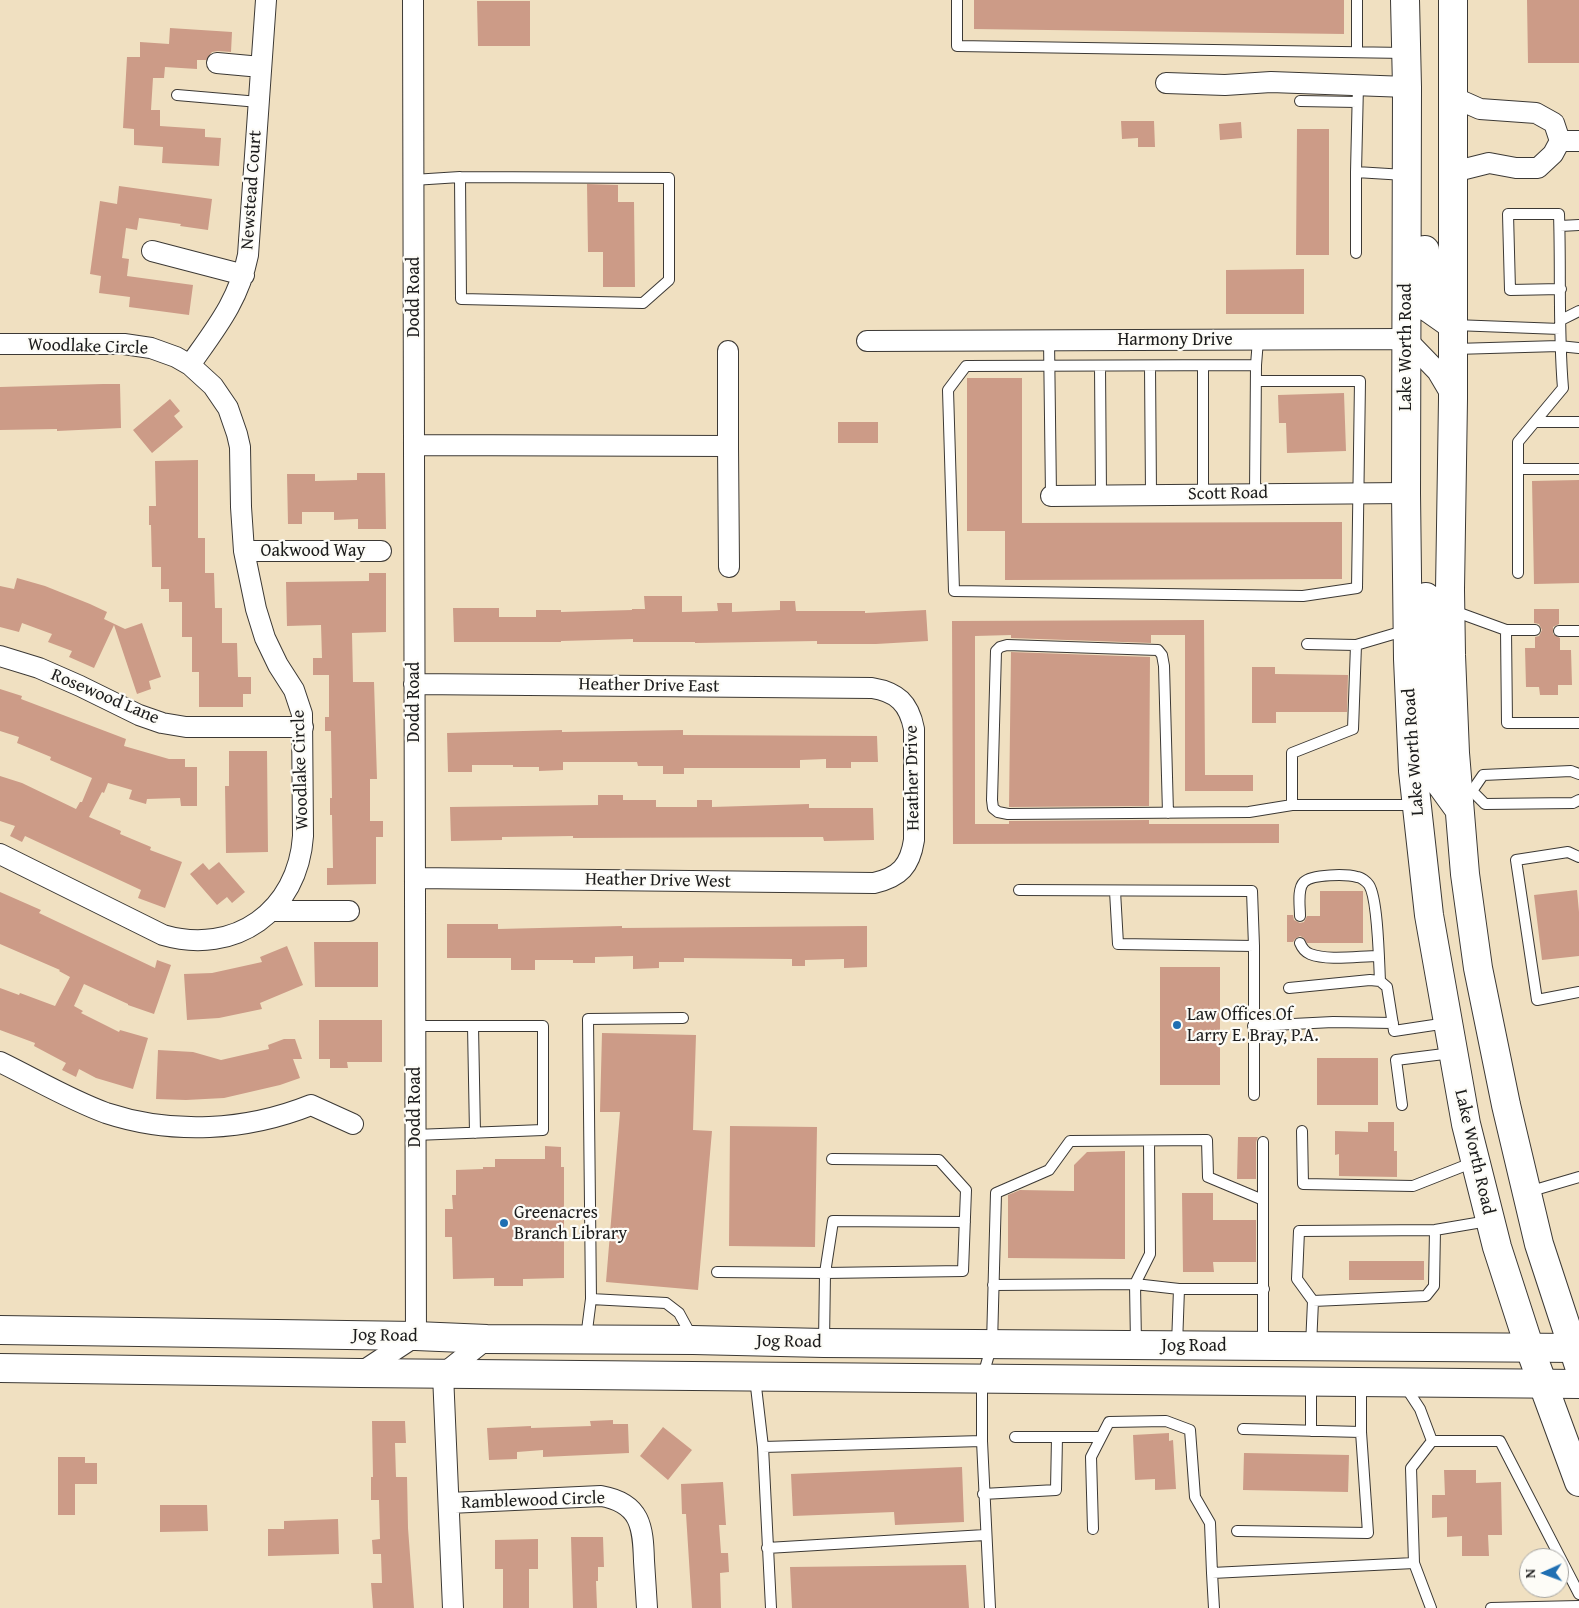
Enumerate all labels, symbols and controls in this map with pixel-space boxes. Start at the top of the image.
street label: Newstead Court [237,130,267,250]
street label: Dodd Road [403,257,425,337]
street label: Lake Worth Road [1395,283,1417,411]
street label: Harmony Drive [1117,329,1233,351]
street label: Woodlake Circle [27,334,149,360]
street label: Scott Road [1188,483,1268,505]
street label: Oakwood Way [260,540,366,562]
street label: Dodd Road [403,662,425,742]
street label: Rosewood Lane [48,665,162,729]
street label: Heather Drive East [578,674,720,698]
street label: Lake Worth Road [1399,688,1429,816]
street label: Woodlake Circle [288,709,314,831]
street label: Heather Drive [901,725,925,831]
street label: Heather Drive West [585,869,731,893]
place label: Law Offices Of Larry E. Bray, P.A. [1187,1004,1319,1046]
marker: Law Offices Of Larry E. Bray, P.A. [1171,1019,1183,1031]
street label: Dodd Road [404,1067,426,1147]
street label: Lake Worth Road [1449,1087,1499,1217]
place label: Greenacres Branch Library [514,1202,627,1244]
marker: Greenacres Branch Library [498,1217,510,1229]
street label: Jog Road [352,1325,418,1347]
street label: Jog Road [756,1331,822,1353]
street label: Jog Road [1161,1335,1227,1357]
street label: Ramblewood Circle [461,1488,605,1514]
north arrow [1519,1548,1569,1598]
text: N [1520,1568,1540,1579]

